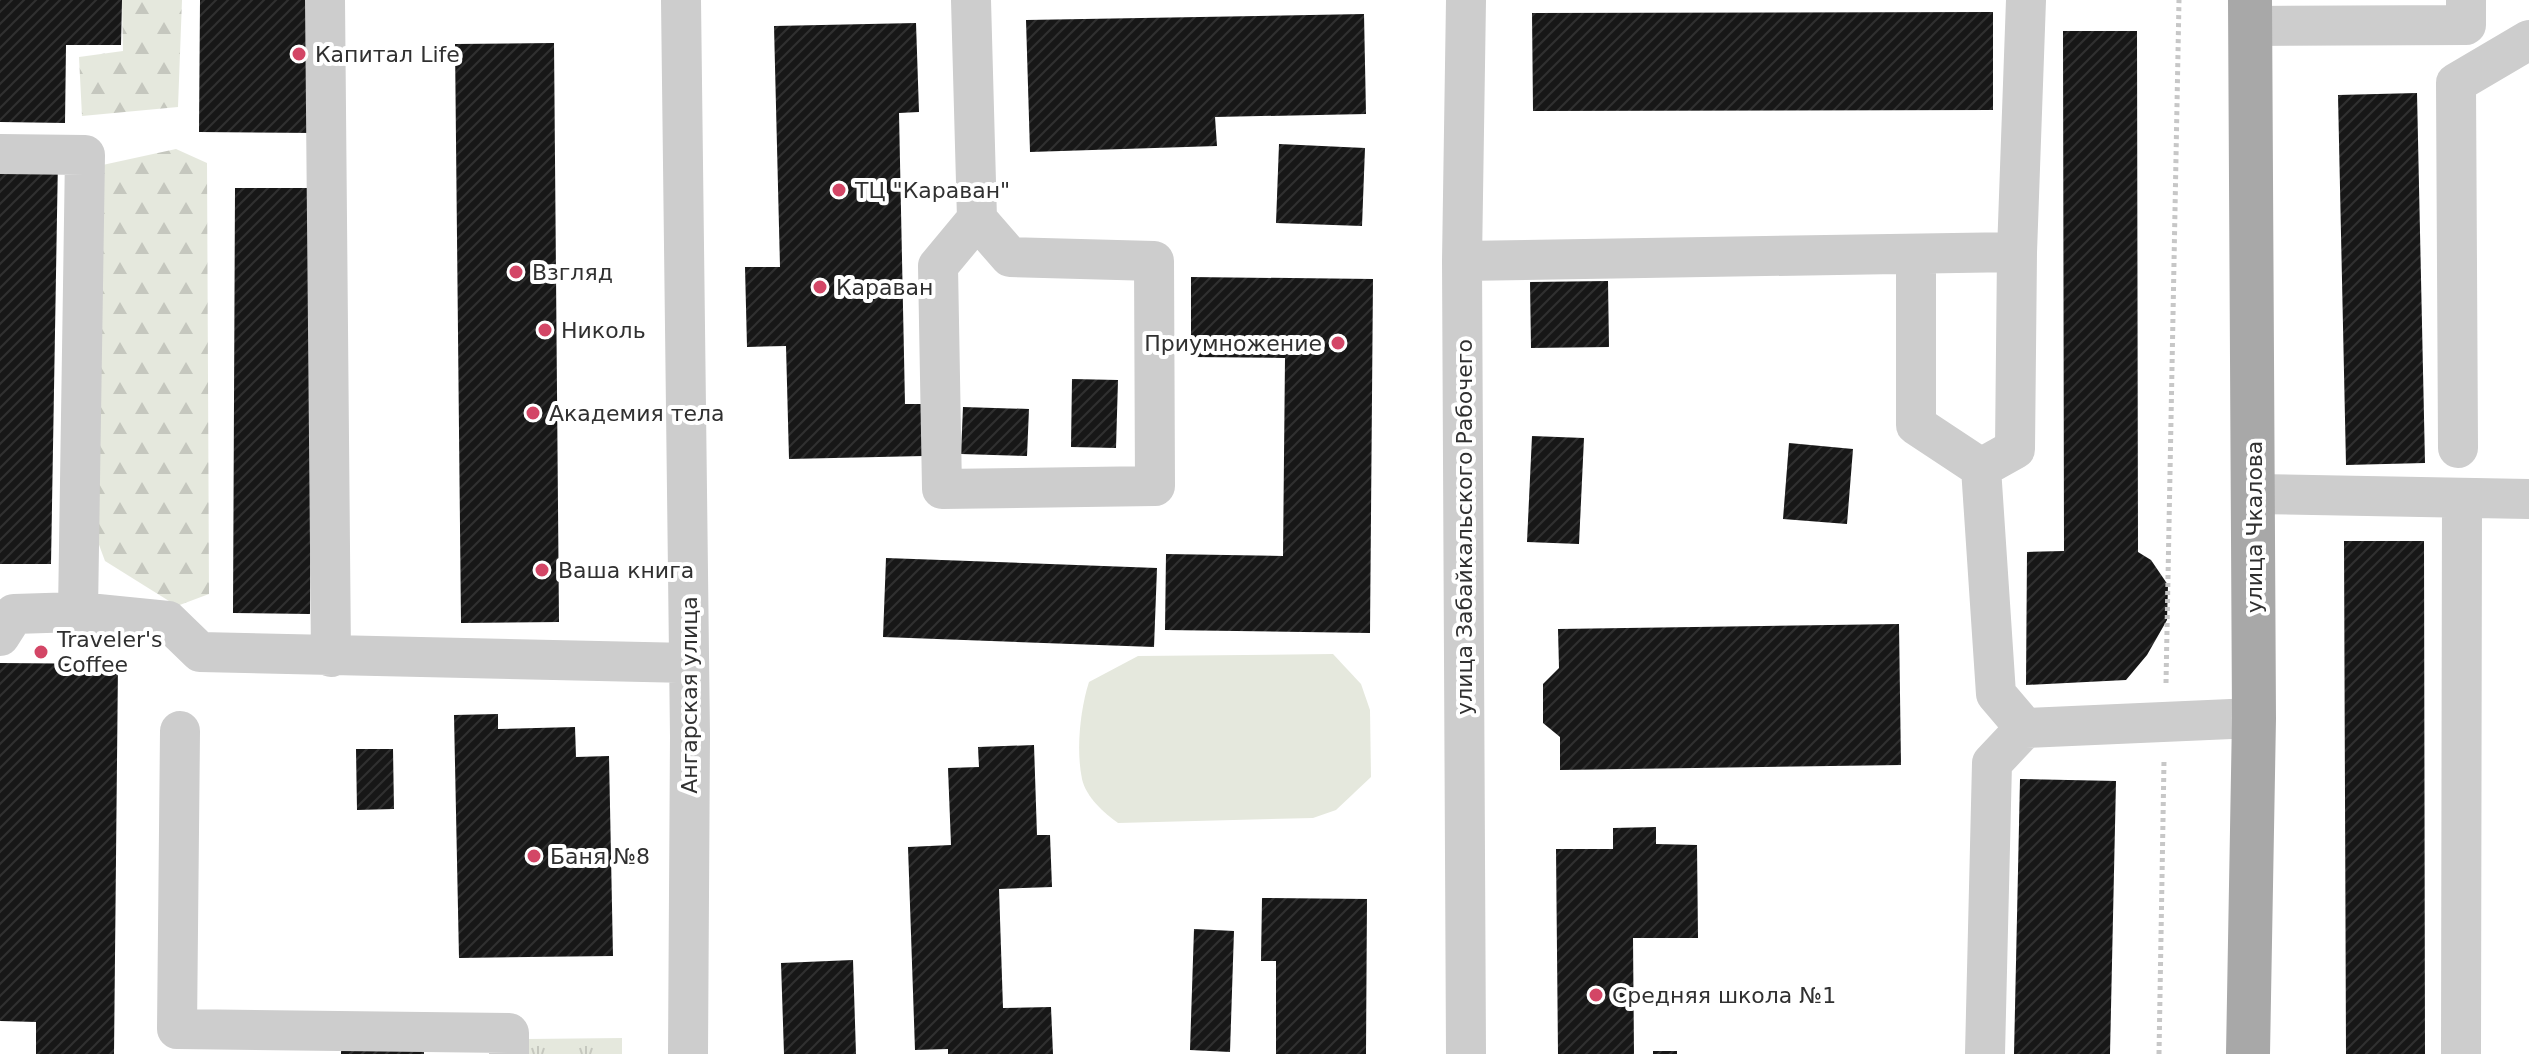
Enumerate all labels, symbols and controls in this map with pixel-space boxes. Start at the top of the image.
place label: Капитал Life [315,42,460,67]
marker: Капитал Life [290,45,308,63]
place label: ТЦ "Караван" [854,178,1010,203]
marker: ТЦ "Караван" [830,181,848,199]
place label: Взгляд [532,260,613,285]
marker: Взгляд [507,263,525,281]
place label: Караван [836,275,933,300]
marker: Караван [811,278,829,296]
place label: Николь [561,318,646,343]
marker: Николь [536,321,554,339]
place label: Приумножение [1144,331,1322,356]
marker: Приумножение [1329,334,1347,352]
street label: улица Забайкальского Рабочего [1452,339,1477,715]
place label: Академия тела [549,401,725,426]
marker: Академия тела [524,404,542,422]
street label: улица Чкалова [2242,441,2267,613]
place label: Ваша книга [558,558,694,583]
marker: Ваша книга [533,561,551,579]
street label: Ангарская улица [677,596,702,794]
place label: Traveler's Coffee [56,627,163,677]
marker: Traveler's Coffee [32,643,50,661]
place label: Баня №8 [550,844,650,869]
marker: Баня №8 [525,847,543,865]
place label: Средняя школа №1 [1612,983,1836,1008]
marker: Средняя школа №1 [1587,986,1605,1004]

